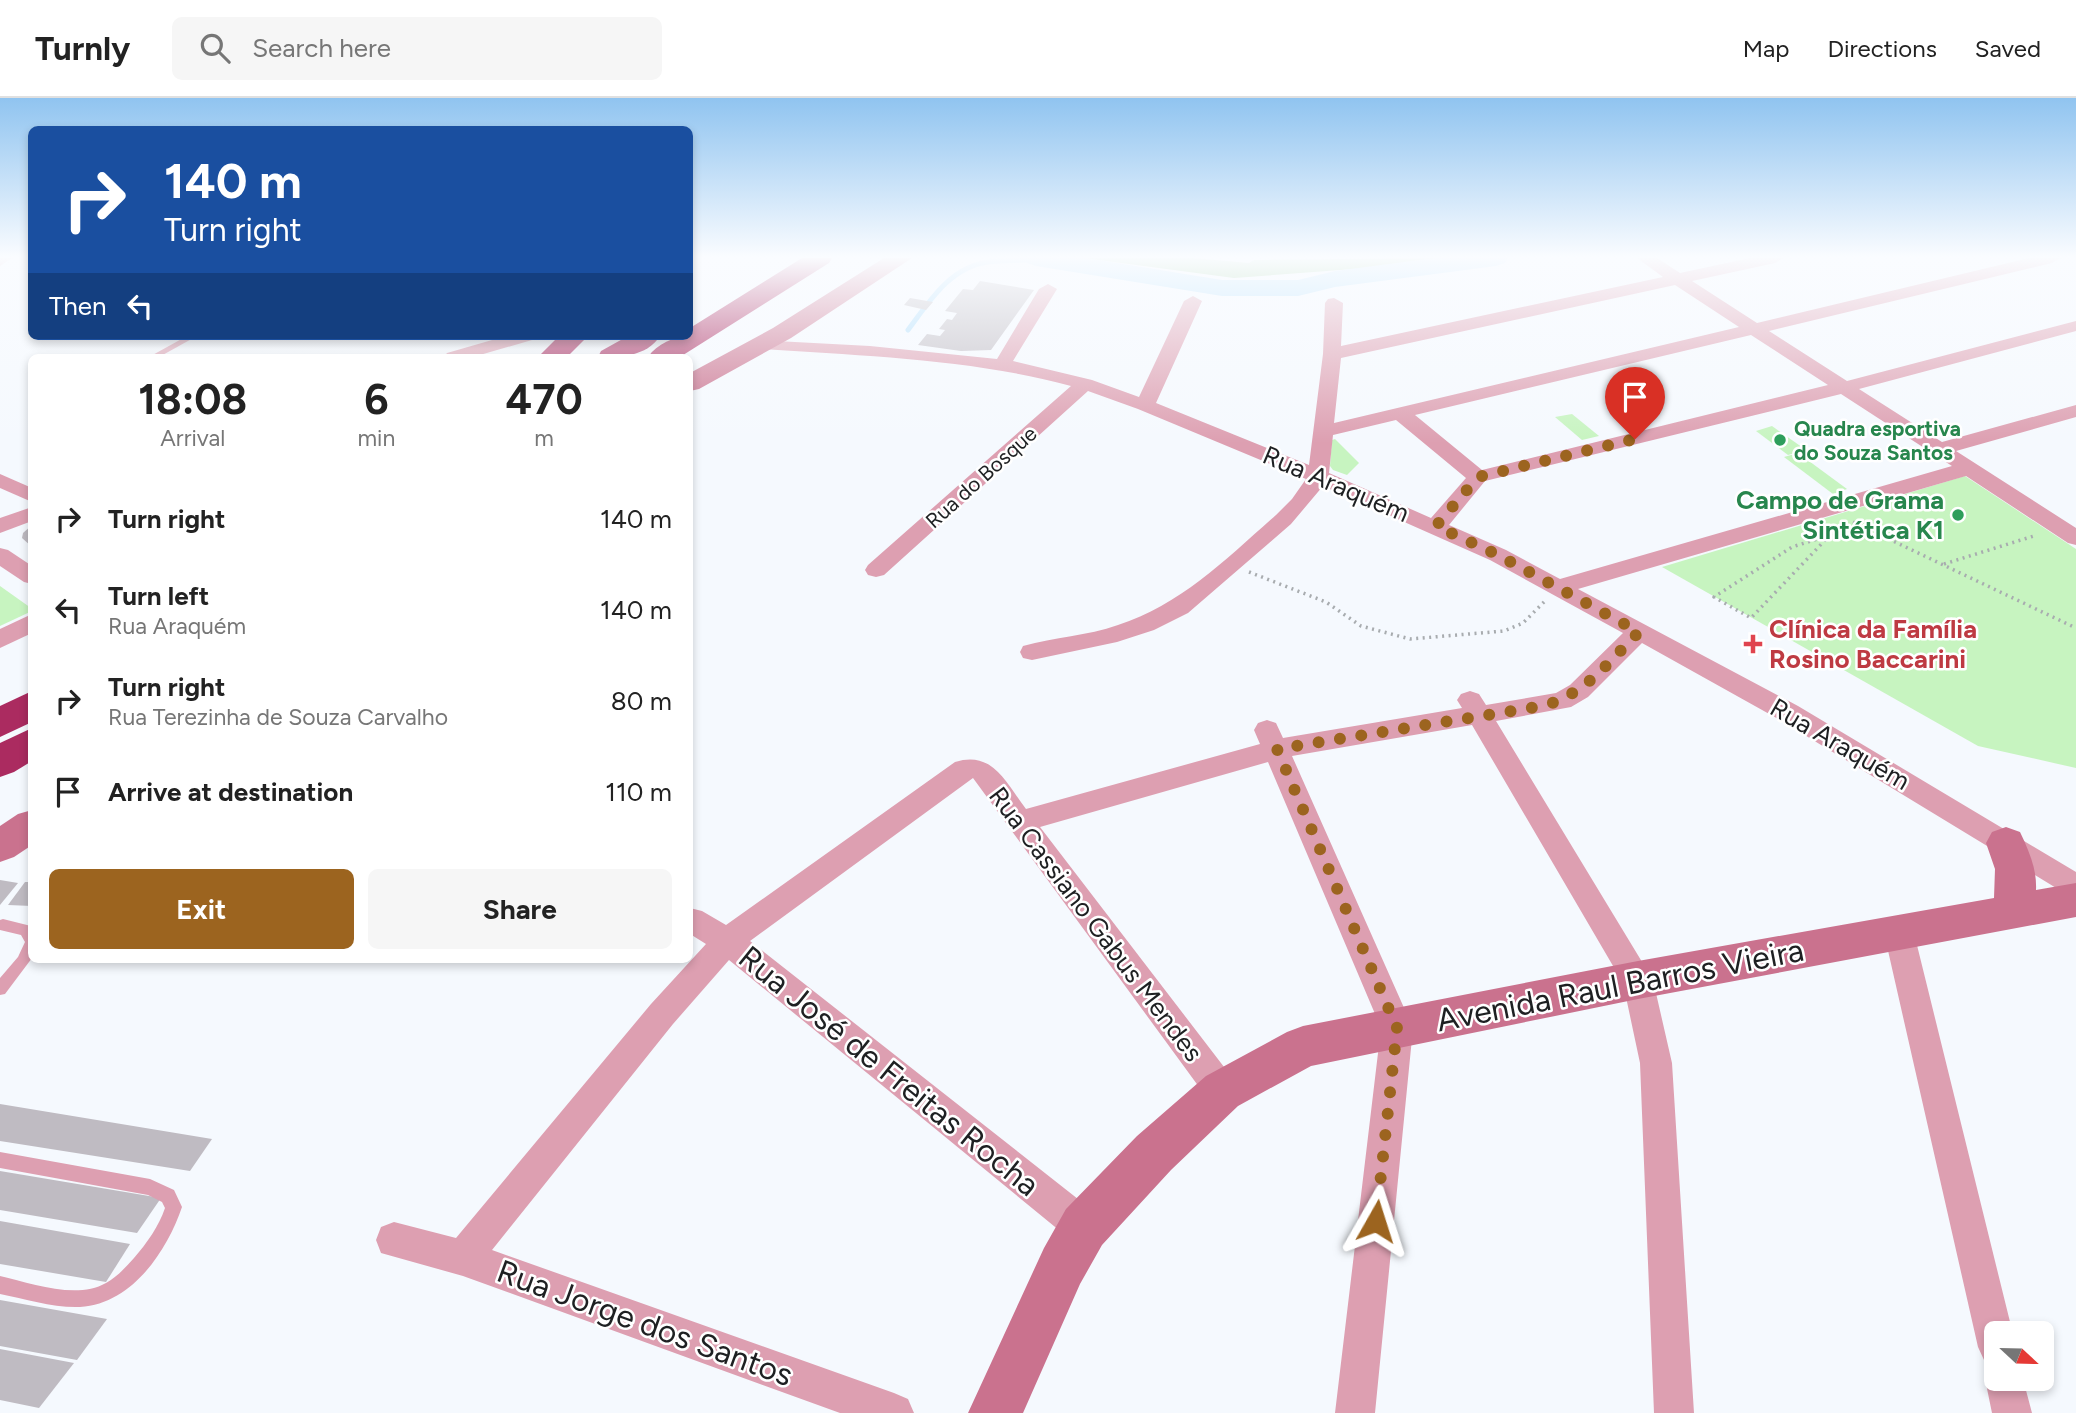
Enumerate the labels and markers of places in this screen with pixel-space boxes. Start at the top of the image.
pin [1605,367,1665,439]
place label: Quadra esportiva do Souza Santos [1794,416,1961,465]
marker: Quadra esportiva do Souza Santos [1772,432,1788,448]
place label: Campo de Grama Sintética K1 [1736,484,1944,546]
marker: Campo de Grama Sintética K1 [1950,507,1966,523]
place label: Clínica da Família Rosino Baccarini [1769,613,1977,675]
marker: Clínica da Família Rosino Baccarini [1743,634,1763,654]

